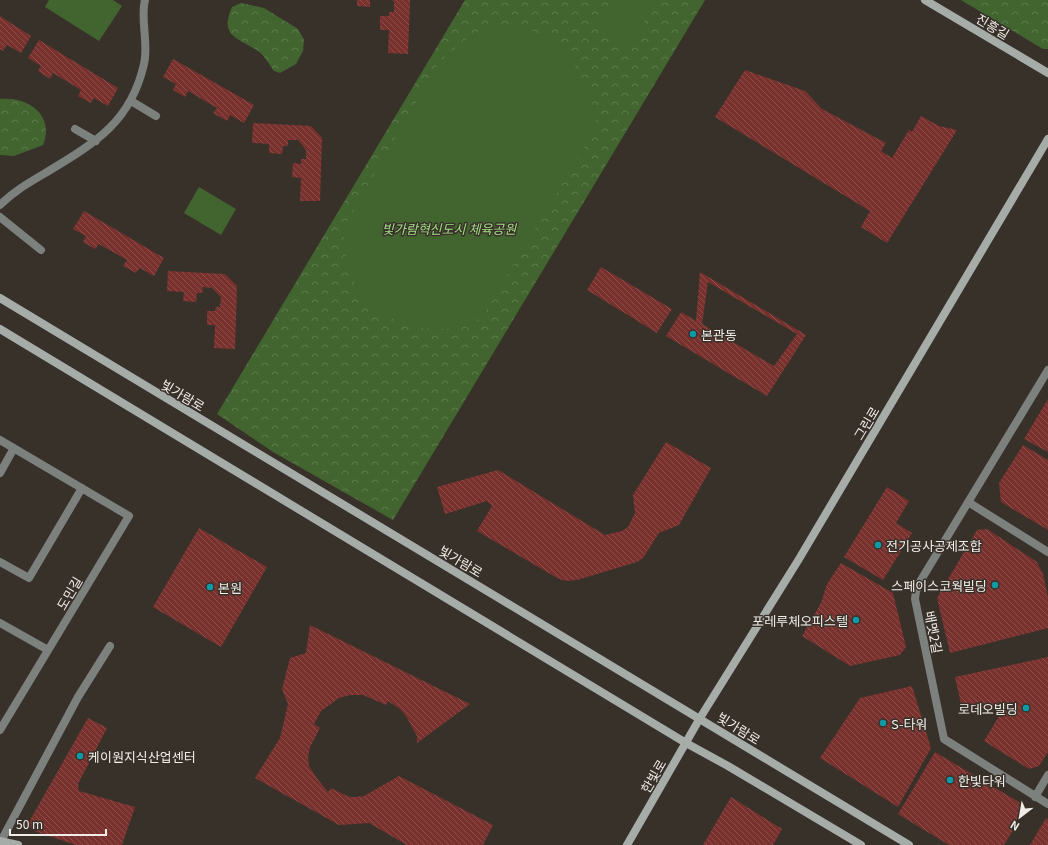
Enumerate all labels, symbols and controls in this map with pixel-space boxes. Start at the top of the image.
street label: 진흥길 [973,9,1013,43]
park label: 빛가람혁신도시 체육공원 [382,219,517,238]
place label: 본관동 [701,325,737,344]
marker: 본관동 [688,329,698,339]
street label: 빛가람로 [158,375,208,415]
street label: 그린로 [849,403,883,443]
place label: 전기공사공제조합 [886,536,982,555]
marker: 전기공사공제조합 [873,540,883,550]
street label: 빛가람로 [436,541,486,581]
street label: 도민길 [52,573,86,613]
place label: 스페이스코웍빌딩 [891,576,987,595]
place label: 본원 [218,578,242,597]
marker: 스페이스코웍빌딩 [990,580,1000,590]
marker: 본원 [205,582,215,592]
street label: 배멧2길 [921,609,947,655]
place label: 포레루체오피스텔 [752,611,848,630]
marker: 포레루체오피스텔 [851,615,861,625]
place label: 로데오빌딩 [958,699,1018,718]
marker: 로데오빌딩 [1021,703,1031,713]
street label: 빛가람로 [714,707,764,749]
place label: S-타워 [891,714,927,733]
marker: S-타워 [878,718,888,728]
place label: 케이원지식산업센터 [88,747,196,766]
marker: 케이원지식산업센터 [75,751,85,761]
street label: 한빛로 [636,756,670,796]
place label: 한빛타워 [958,771,1006,790]
marker: 한빛타워 [945,775,955,785]
north arrow [1000,797,1040,837]
scale bar [10,811,106,837]
text: 50 m [16,815,43,832]
text: N [1007,817,1022,835]

